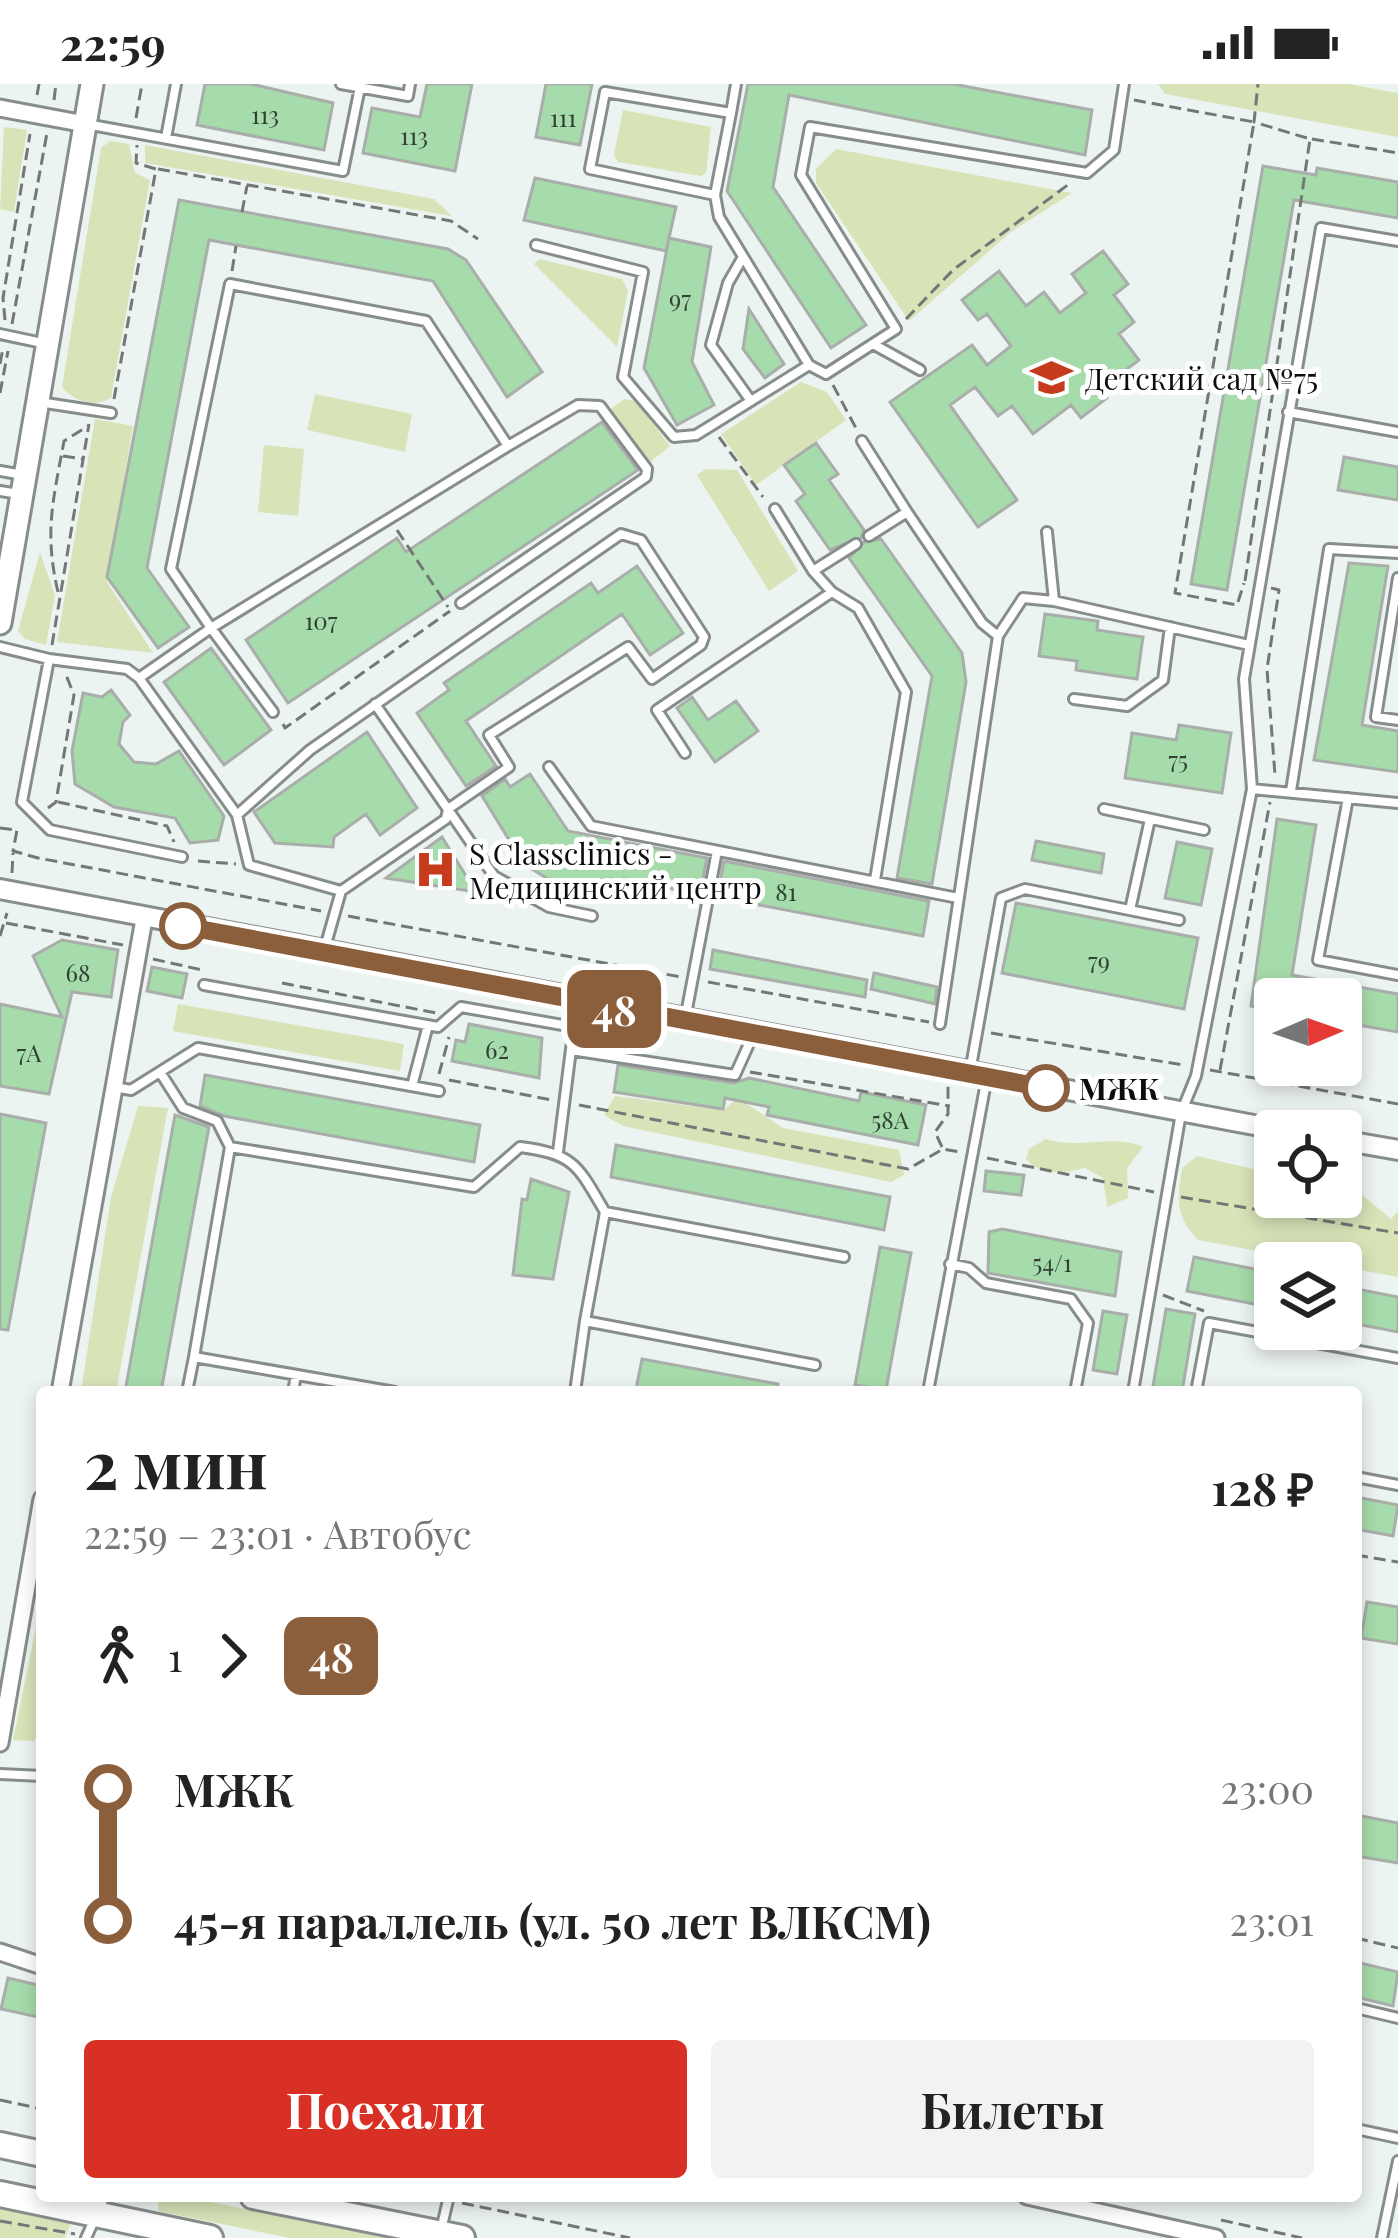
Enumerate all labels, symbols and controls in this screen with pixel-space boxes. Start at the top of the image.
text: 22:59 [60,12,166,72]
house number: 113 [251,98,279,130]
house number: 111 [550,101,576,133]
house number: 113 [400,119,428,151]
house number: 97 [669,282,691,314]
school or university icon: Детский сад №75 [1028,355,1074,401]
place label: Детский сад №75 [1085,358,1318,398]
house number: 107 [304,604,338,636]
house number: 75 [1168,743,1188,775]
place label: S Classclinics - Медицинский центр [469,833,762,907]
hospital icon: S Classclinics - Медицинский центр [412,847,458,893]
house number: 81 [775,875,797,907]
unlabelled marker [161,904,205,948]
house number: 79 [1088,944,1110,976]
house number: 68 [66,956,90,988]
line badge: 48 [560,970,668,1048]
north arrow [1254,978,1362,1086]
map controls [1254,978,1362,1350]
text: 48 [591,981,637,1037]
house number: 62 [485,1033,509,1065]
house number: 7А [17,1036,42,1068]
marker: МЖК [1024,1066,1068,1110]
place label: МЖК [1079,1068,1160,1108]
house number: 58А [871,1103,910,1135]
button: locate [1254,1110,1362,1218]
button: layers [1254,1242,1362,1350]
house number: 54/1 [1032,1246,1072,1278]
text: 2 мин [84,1418,268,1506]
text: 128 ₽ [1211,1457,1314,1517]
text: 22:59 – 23:01 · Автобус [84,1507,471,1559]
icon: walk [84,1623,150,1689]
icon: forward [200,1623,266,1689]
text: 48 [308,1628,354,1684]
text: 1 [168,1630,182,1682]
text: МЖК [174,1758,294,1818]
text: 23:00 [1221,1762,1314,1814]
text: 45-я параллель (ул. 50 лет ВЛКСМ) [174,1890,931,1950]
text: 23:01 [1230,1894,1314,1946]
button: Поехали [84,2040,687,2178]
button: Билеты [711,2040,1314,2178]

